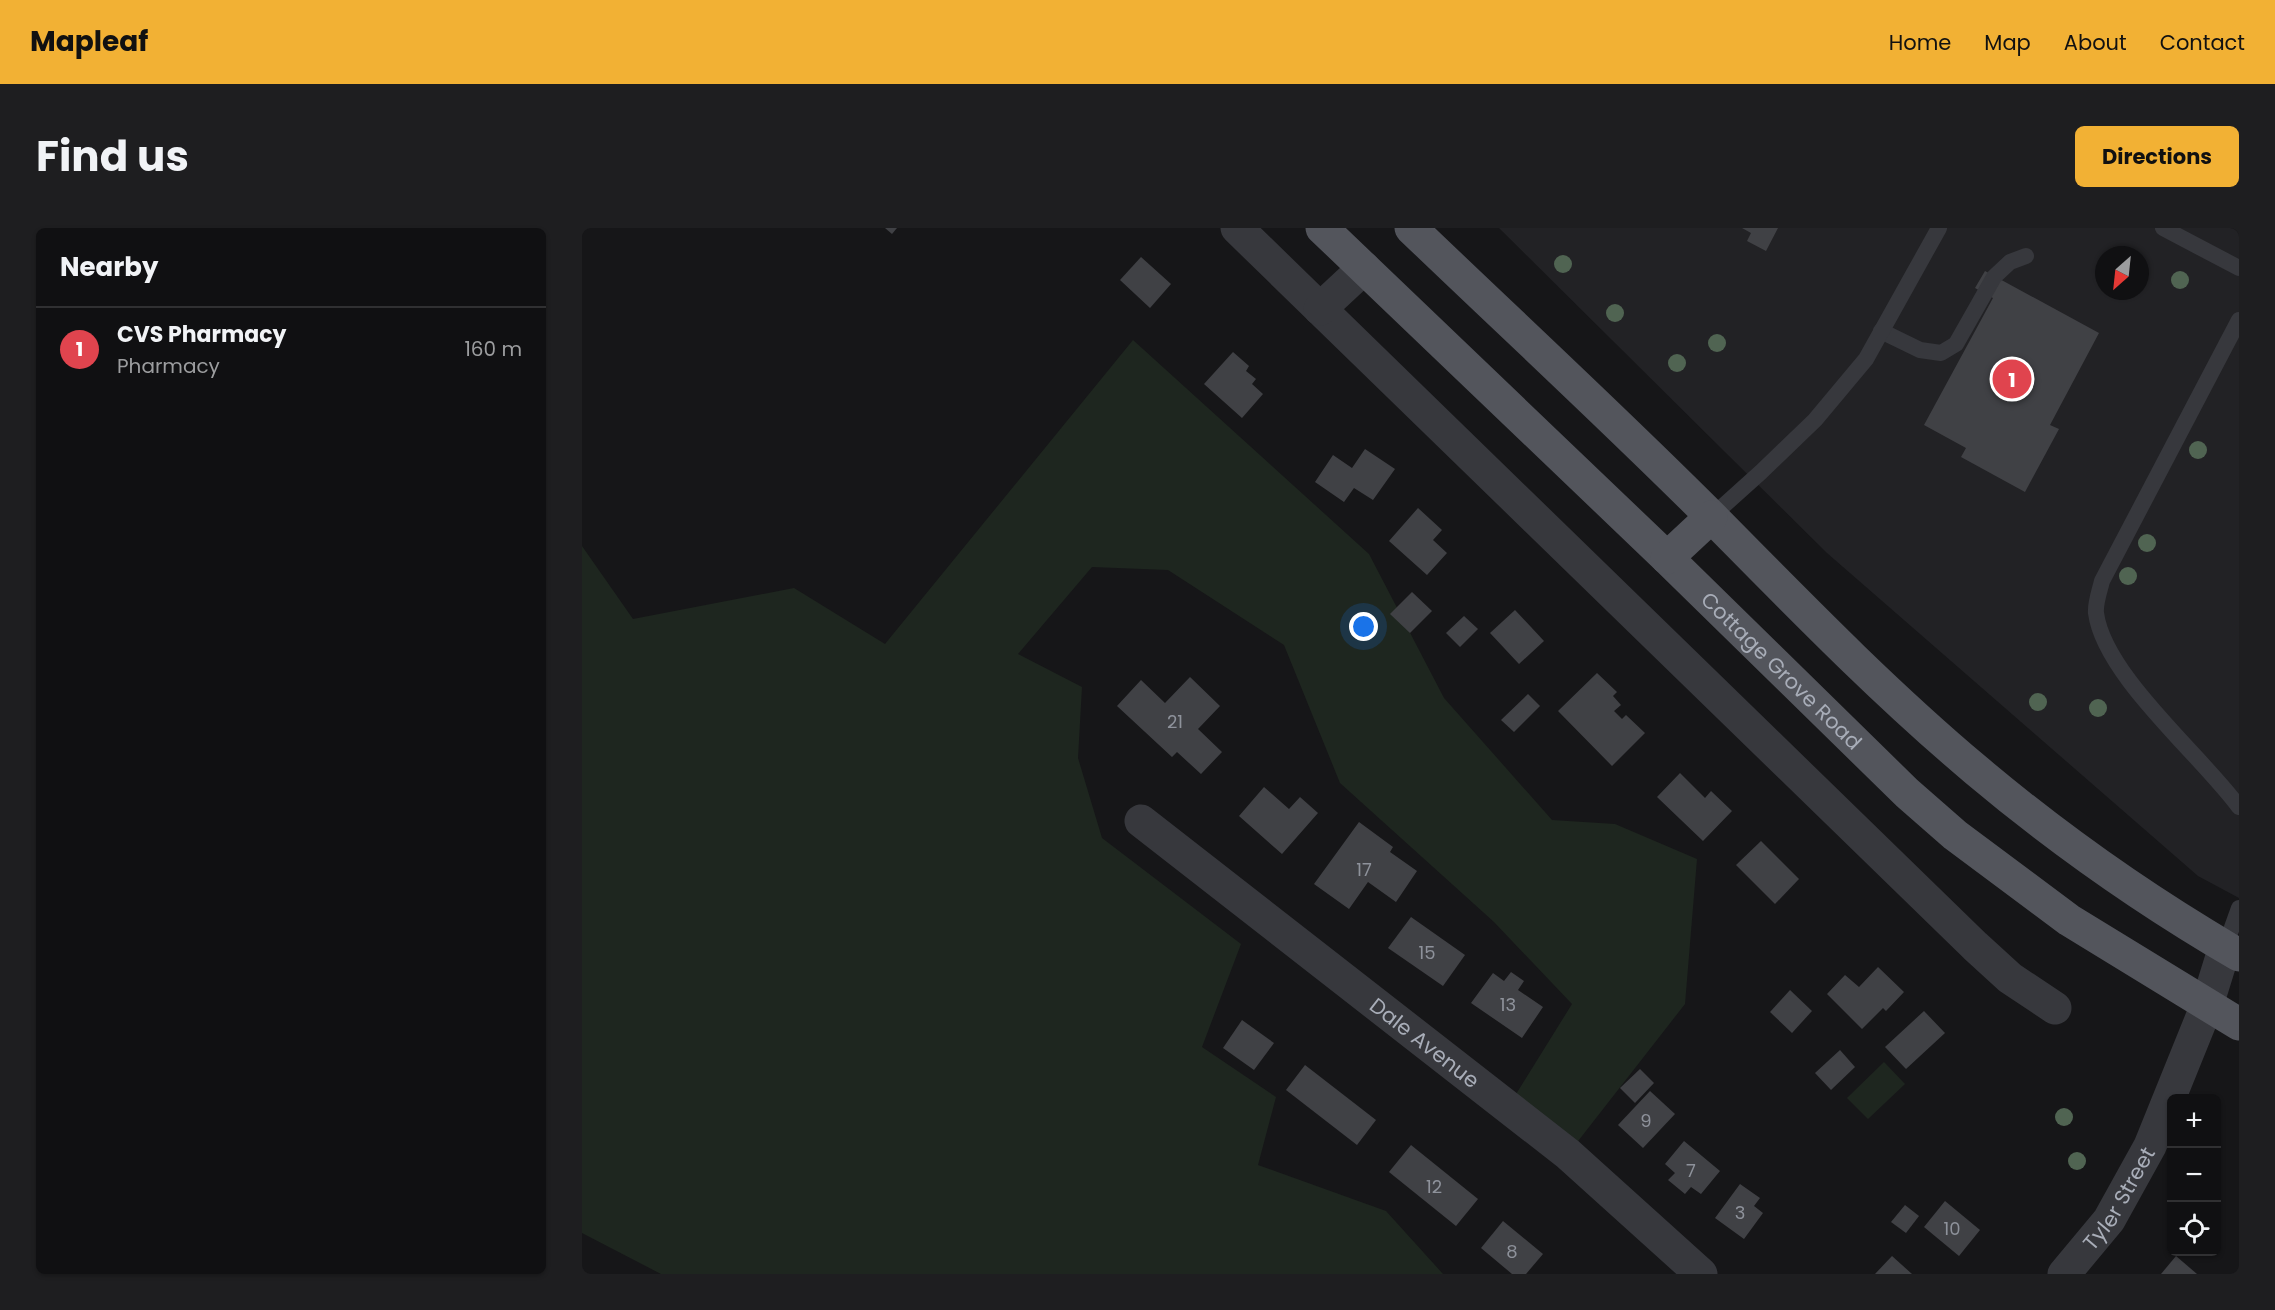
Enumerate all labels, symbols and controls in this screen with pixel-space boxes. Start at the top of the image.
text: Mapleaf [30,22,148,61]
text: Home [1889,28,1951,57]
text: Map [1984,28,2031,57]
text: About [2064,28,2127,57]
text: Contact [2160,28,2245,57]
button: Directions [2075,126,2239,187]
text: Find us [36,127,189,186]
north arrow [2095,246,2149,300]
text: Nearby [60,249,158,285]
text: CVS Pharmacy [117,319,286,350]
text: 1 [76,335,83,363]
text: 160 m [464,335,522,363]
text: Pharmacy [117,352,220,380]
pin: 1 [1992,356,2032,402]
street label: Cottage Grove Road [1695,585,1869,756]
your location [1349,612,1378,641]
house number: 21 [1167,709,1183,734]
house number: 17 [1356,857,1372,882]
house number: 15 [1418,940,1436,965]
street label: Dale Avenue [1364,990,1486,1094]
house number: 13 [1500,992,1516,1017]
map controls [2167,1094,2221,1256]
button: + [2167,1094,2221,1148]
house number: 9 [1640,1108,1652,1133]
street label: Tyler Street [2076,1141,2161,1256]
button: − [2167,1148,2221,1202]
house number: 7 [1686,1158,1696,1183]
house number: 12 [1426,1174,1442,1199]
house number: 3 [1735,1200,1745,1225]
button: locate [2167,1202,2221,1256]
house number: 10 [1943,1216,1961,1241]
house number: 8 [1506,1239,1518,1264]

